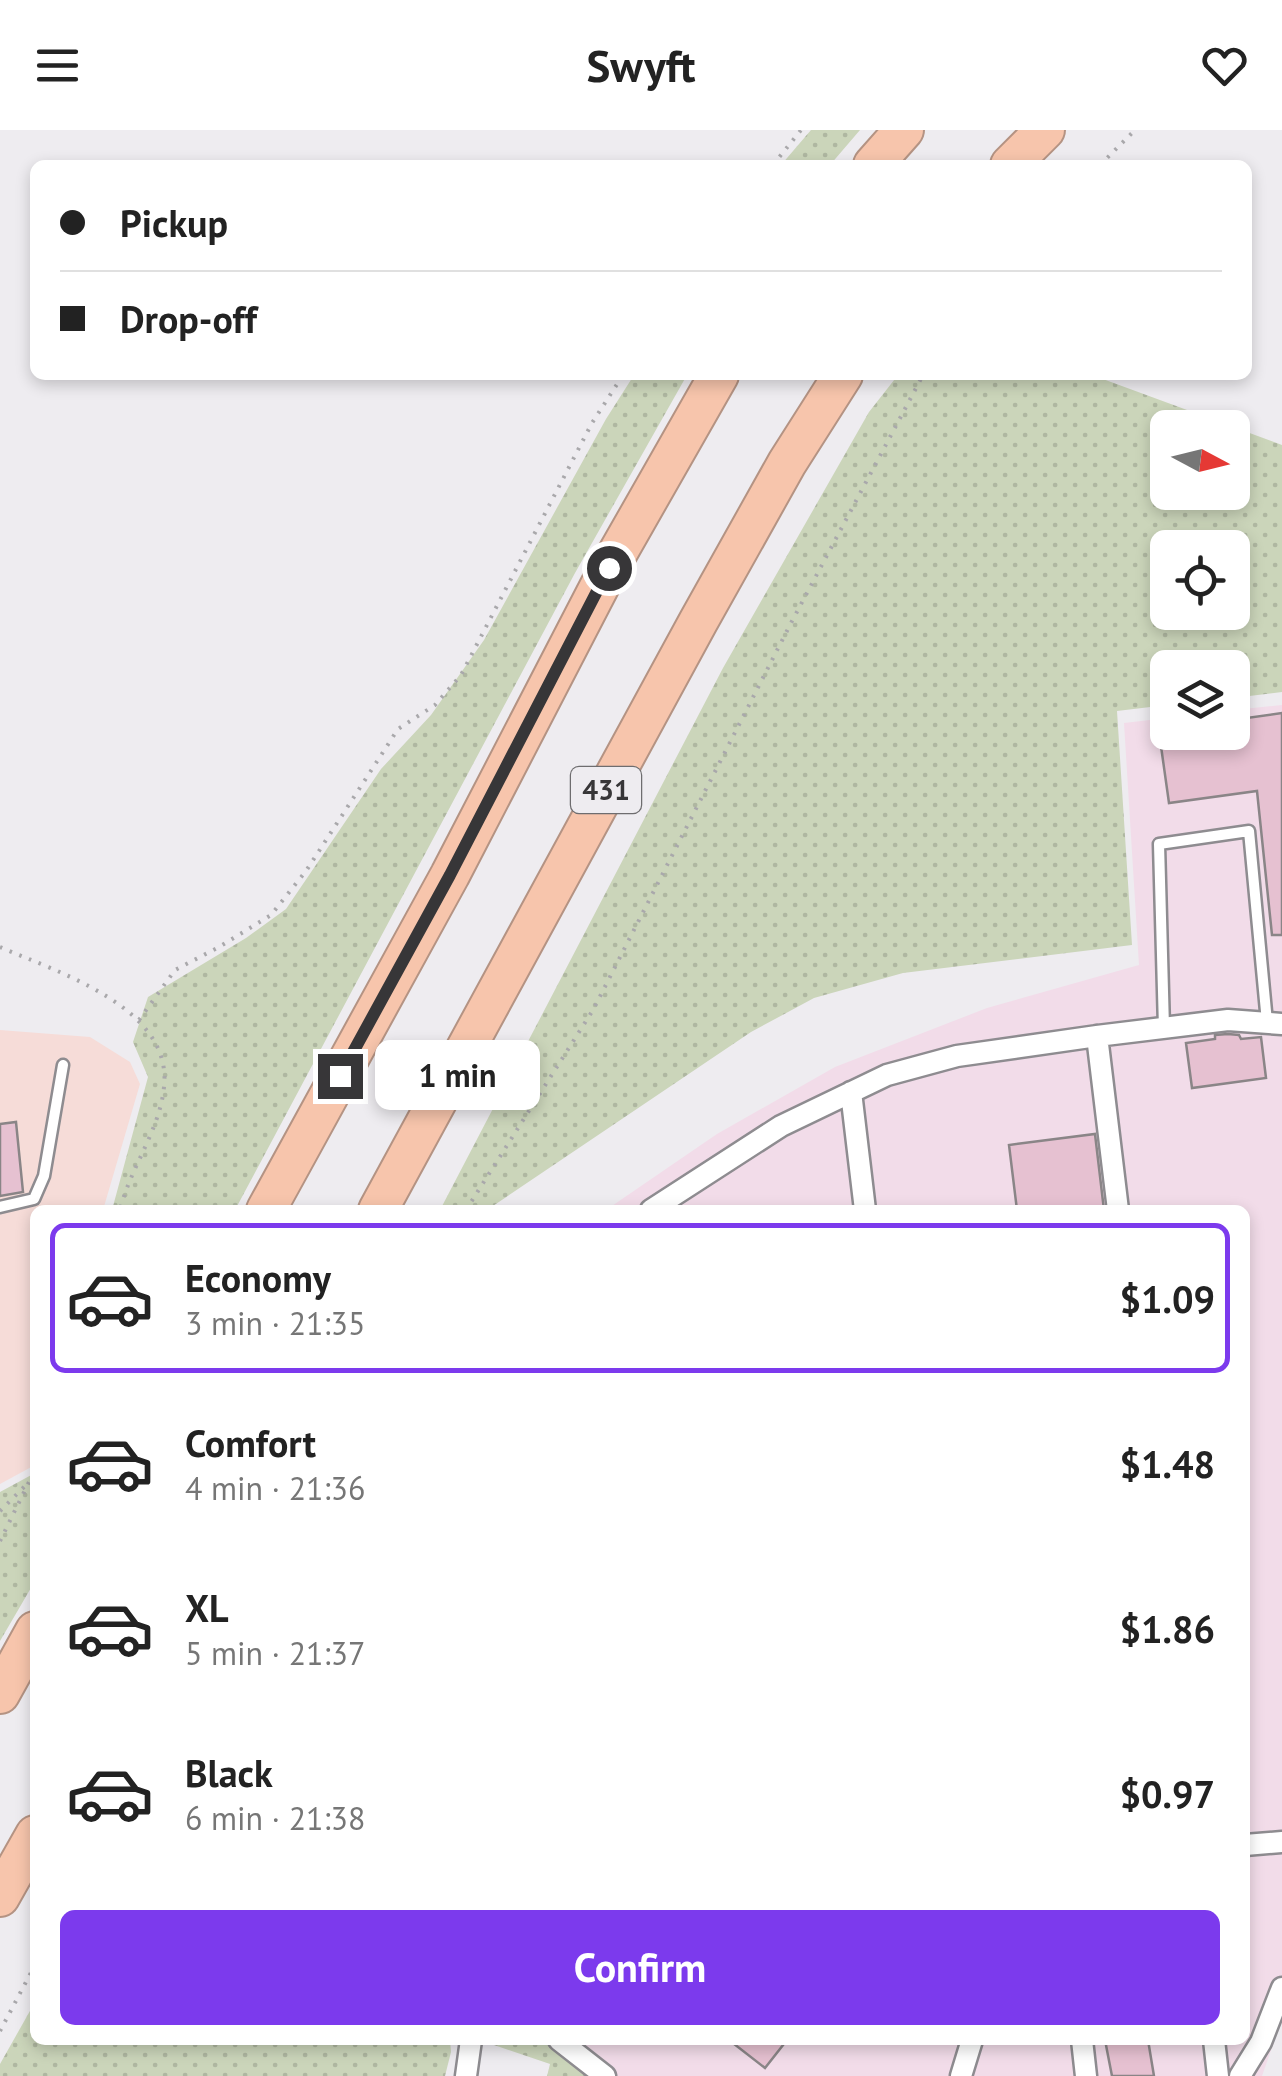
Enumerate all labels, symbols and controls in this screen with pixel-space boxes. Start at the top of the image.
text: Swyft [586,36,696,94]
icon: menu [30,38,85,93]
icon: heart [1197,38,1252,93]
text: Pickup [120,198,228,247]
text: Drop-off [120,294,257,343]
north arrow [1150,410,1250,510]
map controls [1150,410,1250,750]
button: locate [1150,530,1250,630]
route start [587,546,632,591]
button: layers [1150,650,1250,750]
road number: 431 [571,767,641,813]
callout: 1 min [375,1041,540,1111]
route end [318,1054,363,1099]
text: 1 min [418,1054,497,1096]
icon: car [65,1253,155,1343]
text: Economy [185,1253,331,1302]
text: $1.09 [1119,1274,1215,1323]
text: 3 min · 21:35 [185,1302,365,1344]
icon: car [65,1418,155,1508]
text: Comfort [185,1418,316,1467]
text: $1.48 [1119,1439,1215,1488]
text: 4 min · 21:36 [185,1467,365,1509]
icon: car [65,1583,155,1673]
text: XL [185,1583,229,1632]
text: $1.86 [1119,1604,1215,1653]
text: 5 min · 21:37 [185,1632,365,1674]
icon: car [65,1748,155,1838]
text: Black [185,1748,273,1797]
text: $0.97 [1119,1769,1215,1818]
text: 6 min · 21:38 [185,1797,365,1839]
button: Confirm [60,1910,1220,2025]

